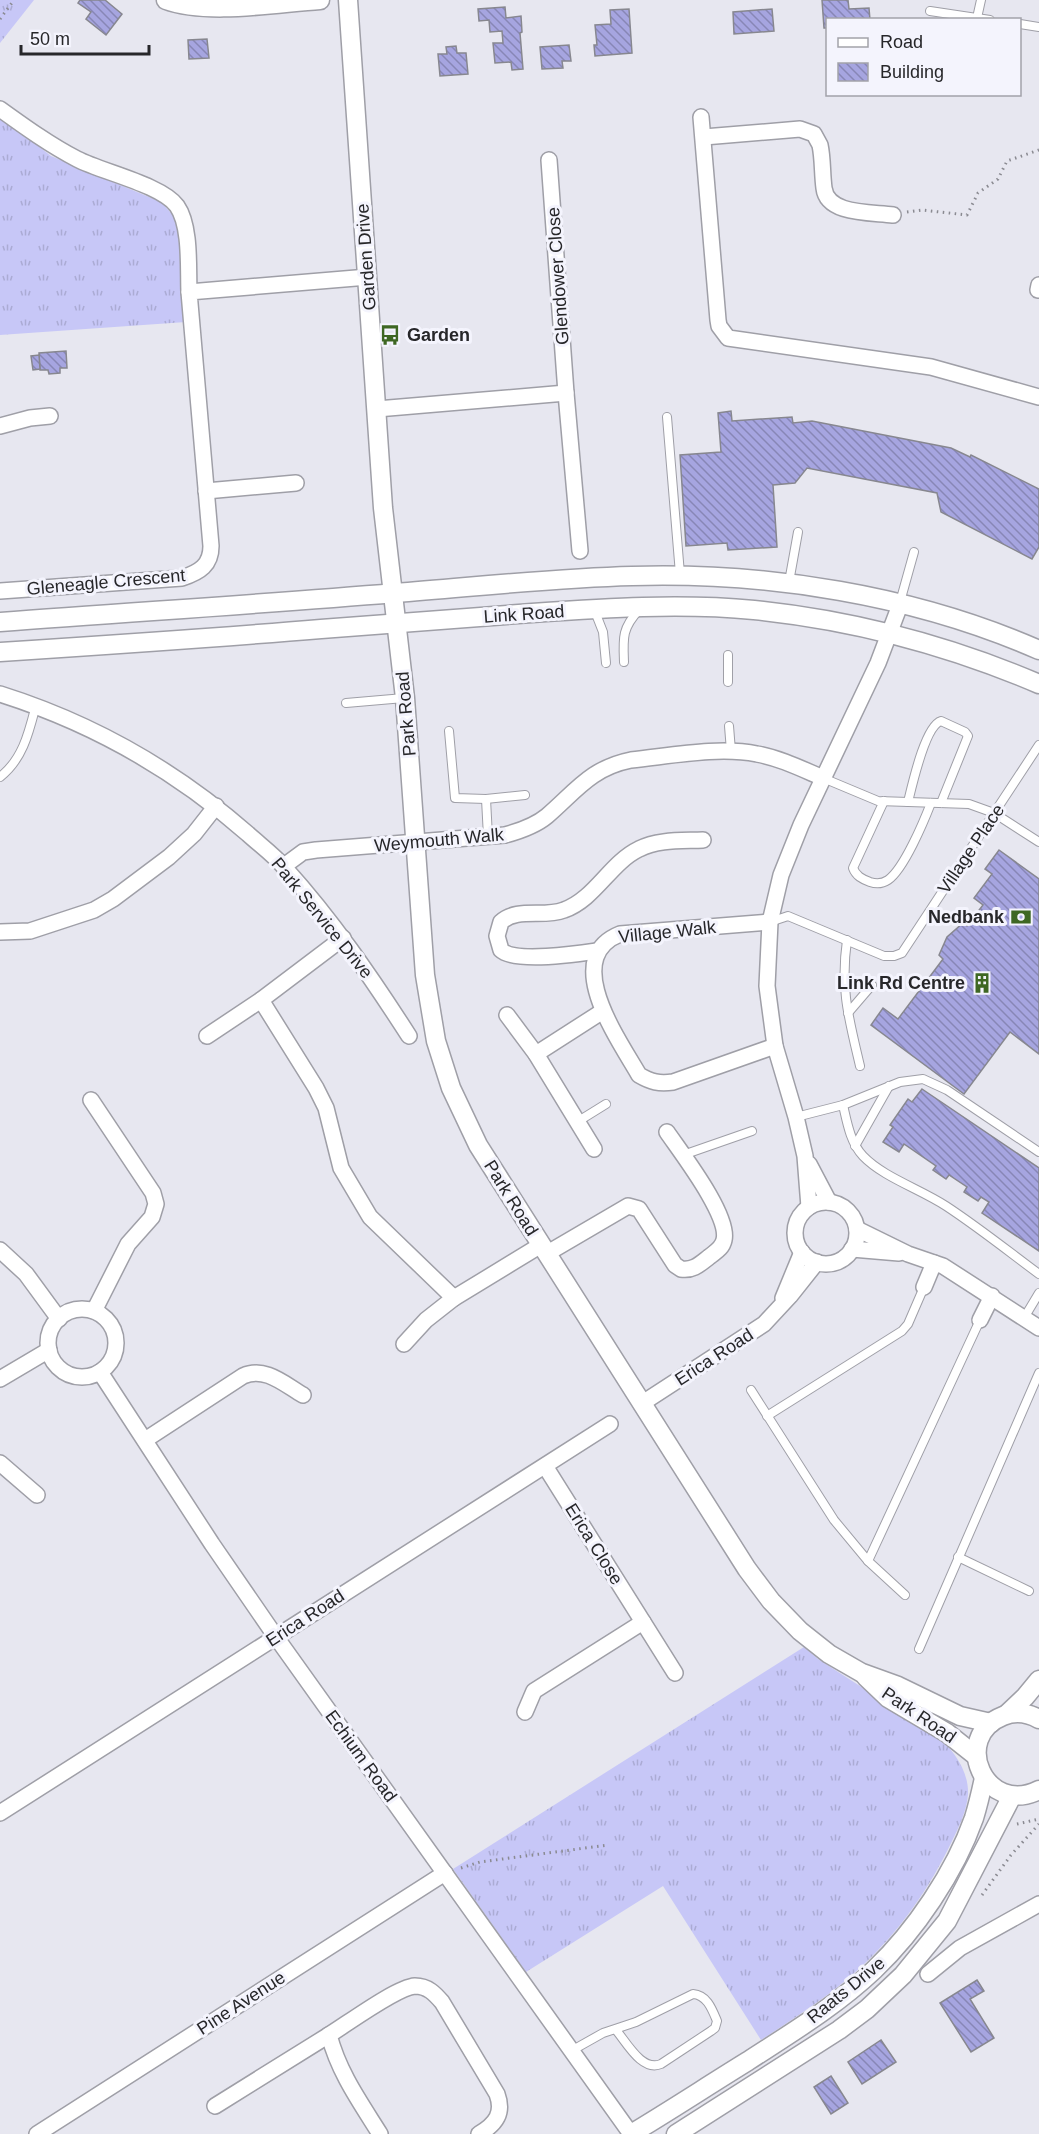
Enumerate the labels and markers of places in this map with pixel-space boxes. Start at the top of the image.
bus stop icon: Garden [378,323,402,347]
place label: Garden [407,325,470,345]
bank icon: Nedbank [1009,905,1033,929]
place label: Nedbank [928,907,1005,927]
building icon: Link Rd Centre [970,971,994,995]
place label: Link Rd Centre [837,973,965,993]

